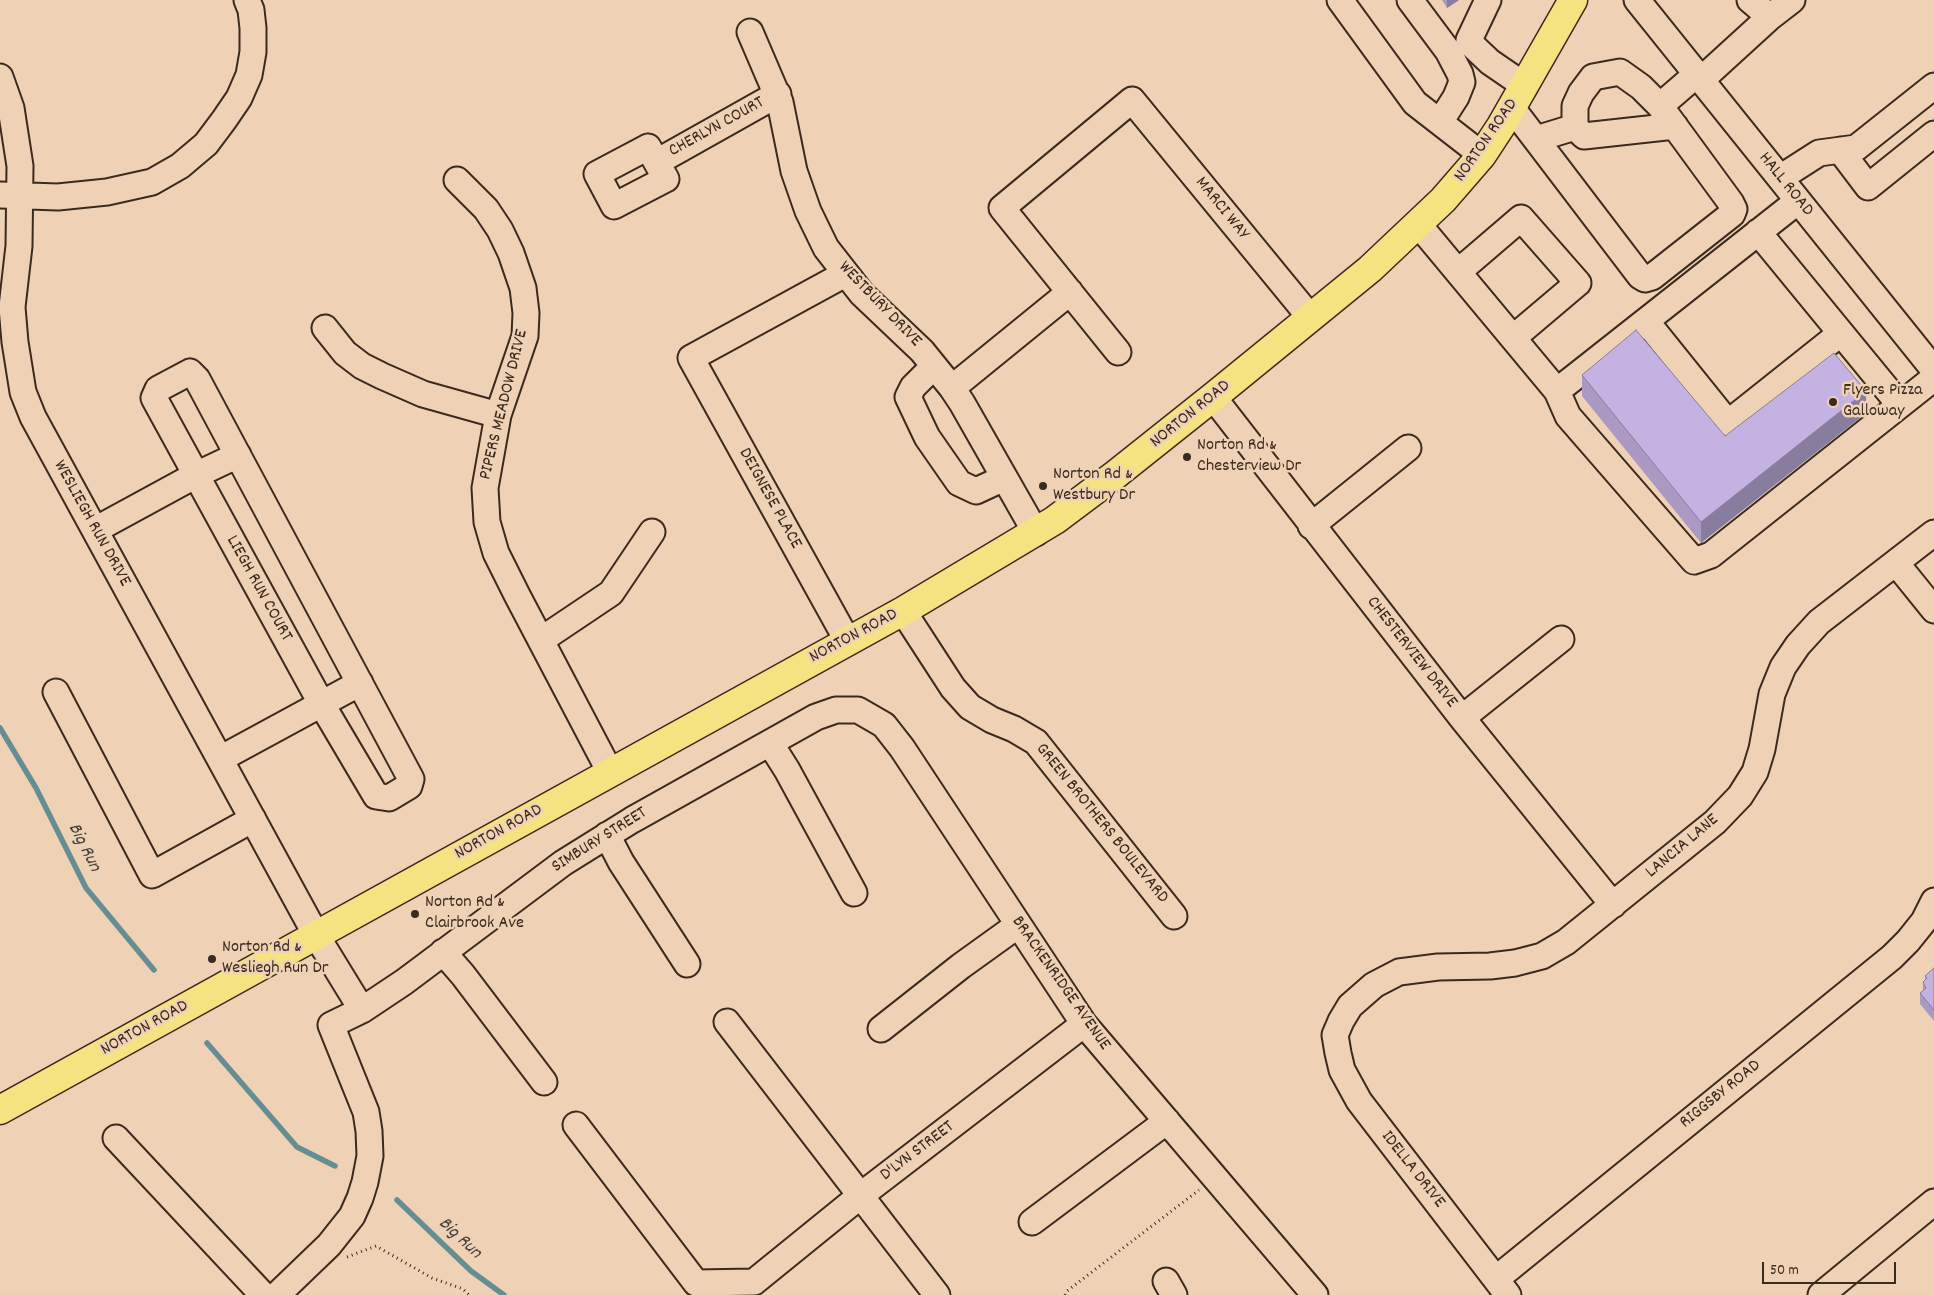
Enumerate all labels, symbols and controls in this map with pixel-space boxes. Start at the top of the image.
street label: CHERLYN COURT [665,93,769,163]
street label: NORTON ROAD [1450,95,1524,187]
street label: HALL ROAD [1753,149,1817,221]
street label: MARCI WAY [1189,173,1253,245]
street label: WESTBURY DRIVE [833,258,925,352]
street label: PIPERS MEADOW DRIVE [476,328,534,482]
street label: NORTON ROAD [1147,376,1235,454]
place label: Flyers Pizza Galloway [1843,381,1922,424]
marker: Flyers Pizza Galloway [1827,396,1839,408]
place label: Norton Rd & Chesterview Dr [1197,436,1301,478]
street label: DEIGNESE PLACE [732,445,806,553]
marker: Norton Rd & Chesterview Dr [1181,451,1193,463]
street label: WESLIEGH RUN DRIVE [47,457,135,591]
place label: Norton Rd & Westbury Dr [1053,465,1135,508]
marker: Norton Rd & Westbury Dr [1037,480,1049,492]
street label: LIEGH RUN COURT [220,532,296,646]
street label: CHESTERVIEW DRIVE [1361,593,1461,713]
street label: NORTON ROAD [806,605,902,669]
street label: GREEN BROTHERS BOULEVARD [1030,740,1172,908]
street label: NORTON ROAD [451,800,547,866]
street label: SIMBURY STREET [548,803,652,879]
street label: LANCIA LANE [1642,810,1724,884]
water label: Big Run [61,820,105,876]
place label: Norton Rd & Clairbrook Ave [425,893,524,936]
marker: Norton Rd & Clairbrook Ave [409,908,421,920]
street label: BRACKENRIDGE AVENUE [1006,913,1114,1055]
place label: Norton Rd & Wesliegh Run Dr [222,938,329,981]
marker: Norton Rd & Wesliegh Run Dr [206,953,218,965]
street label: NORTON ROAD [97,996,193,1062]
street label: RIGGSBY ROAD [1676,1056,1766,1134]
street label: D'LYN STREET [877,1117,959,1187]
street label: IDELLA DRIVE [1375,1127,1449,1213]
water label: Big Run [432,1213,486,1265]
scale bar [1764,1252,1898,1284]
text: 50 m [1770,1260,1799,1282]

